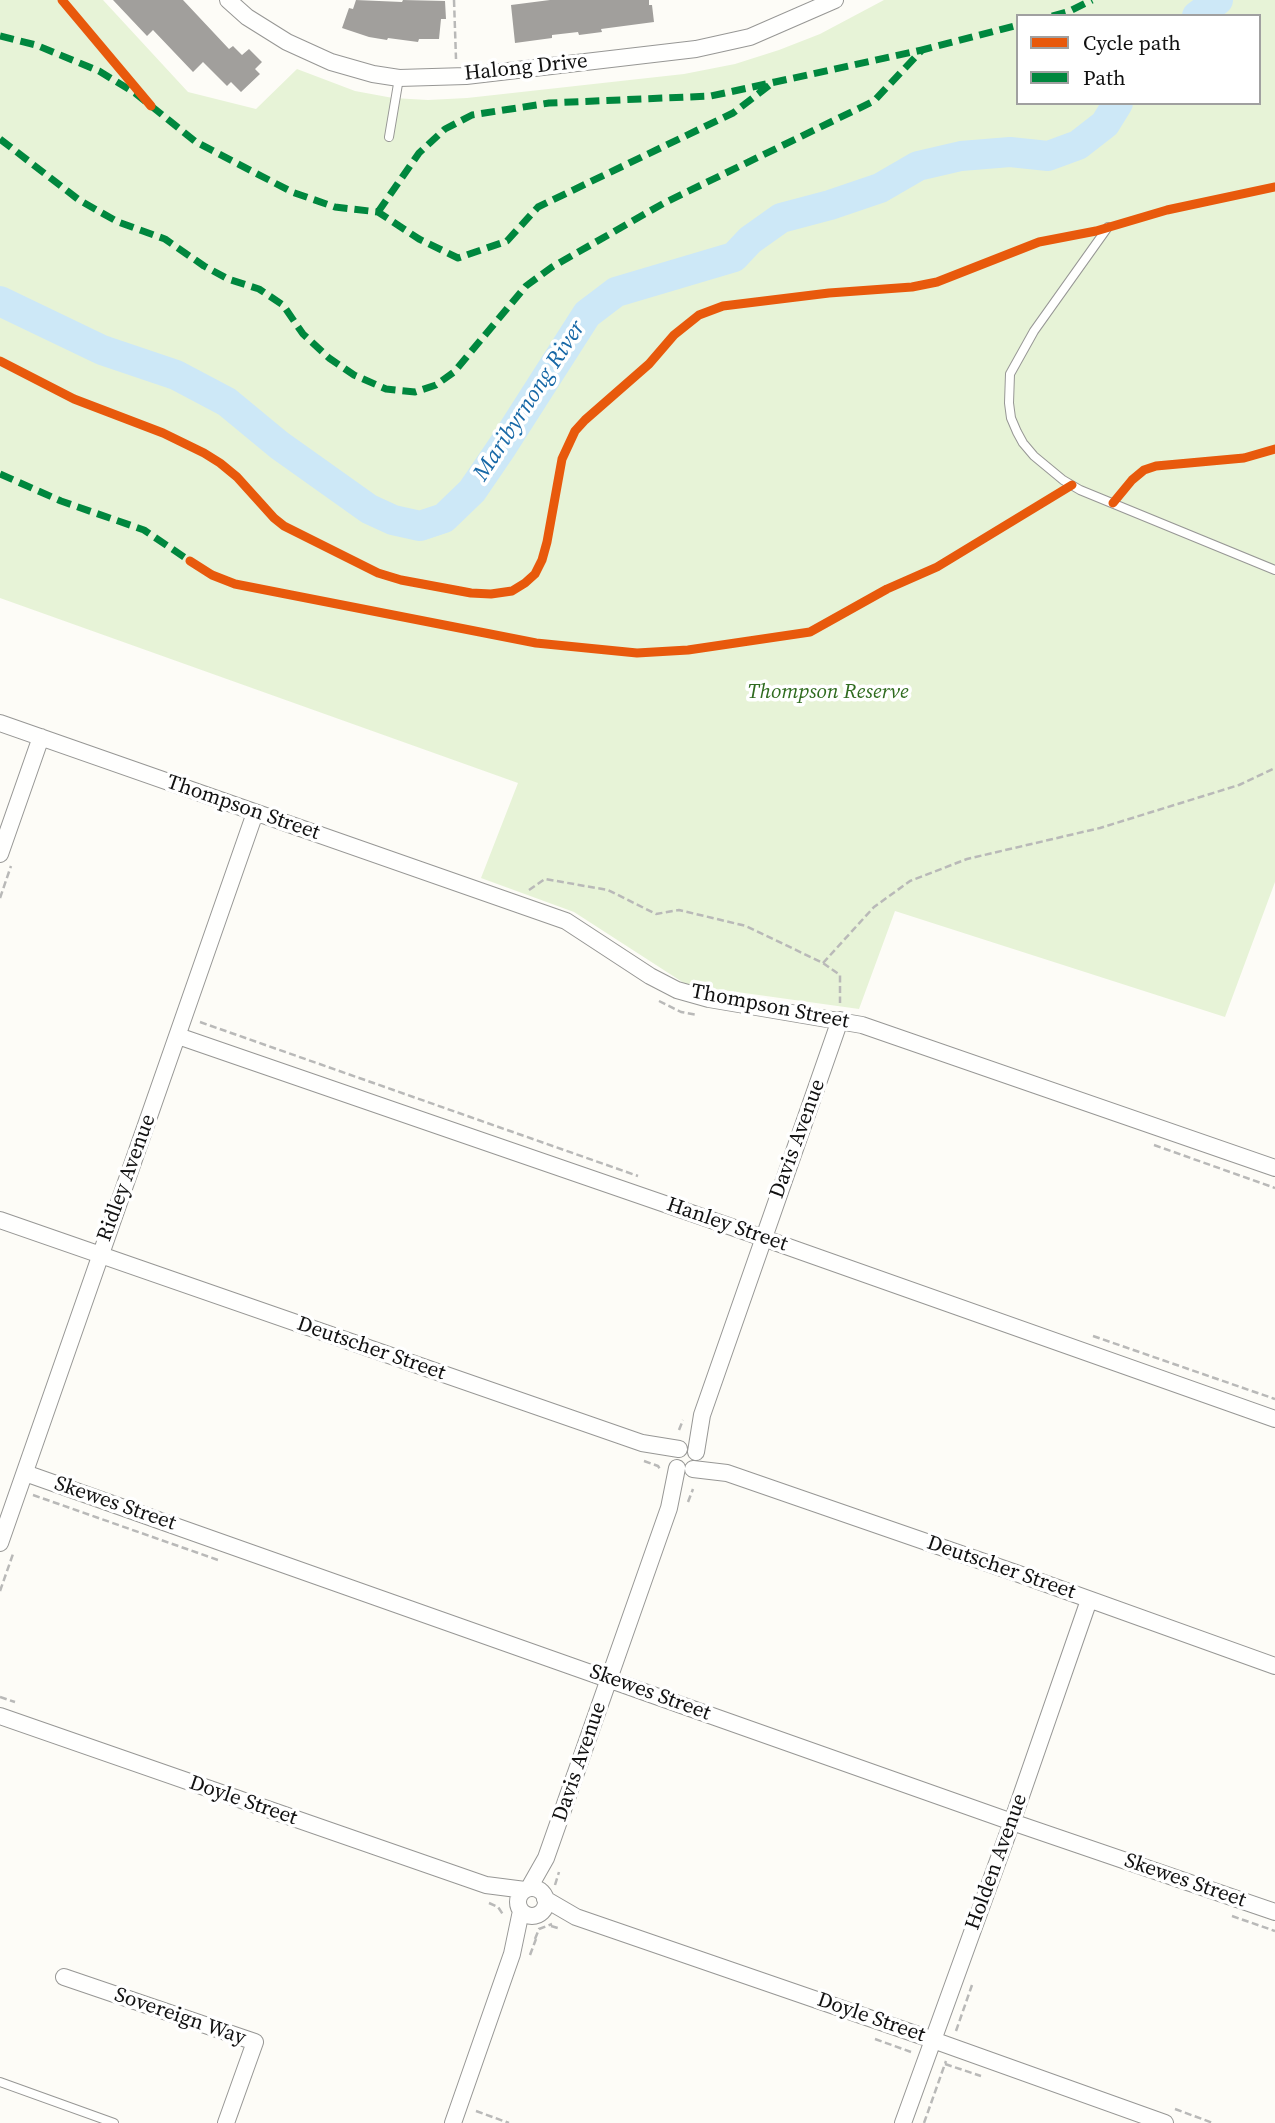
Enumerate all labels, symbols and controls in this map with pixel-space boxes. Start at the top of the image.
legend [1016,14,1261,105]
text: Cycle path [1083,28,1181,57]
street label: Halong Drive [463,49,589,87]
text: Path [1083,63,1126,92]
water label: Maribyrnong River [468,316,592,486]
park label: Thompson Reserve [748,680,908,706]
street label: Thompson Street [163,770,323,846]
street label: Thompson Street [689,979,851,1035]
street label: Davis Avenue [765,1076,831,1202]
street label: Ridley Avenue [92,1111,162,1245]
street label: Hanley Street [663,1193,791,1257]
street label: Deutscher Street [294,1312,448,1386]
street label: Skewes Street [51,1471,179,1537]
street label: Deutscher Street [924,1531,1078,1605]
street label: Skewes Street [586,1659,714,1727]
street label: Davis Avenue [548,1699,612,1825]
street label: Doyle Street [186,1771,300,1831]
street label: Holden Avenue [961,1791,1033,1933]
street label: Skewes Street [1121,1848,1249,1914]
street label: Sovereign Way [111,1983,249,2051]
street label: Doyle Street [814,1988,928,2048]

